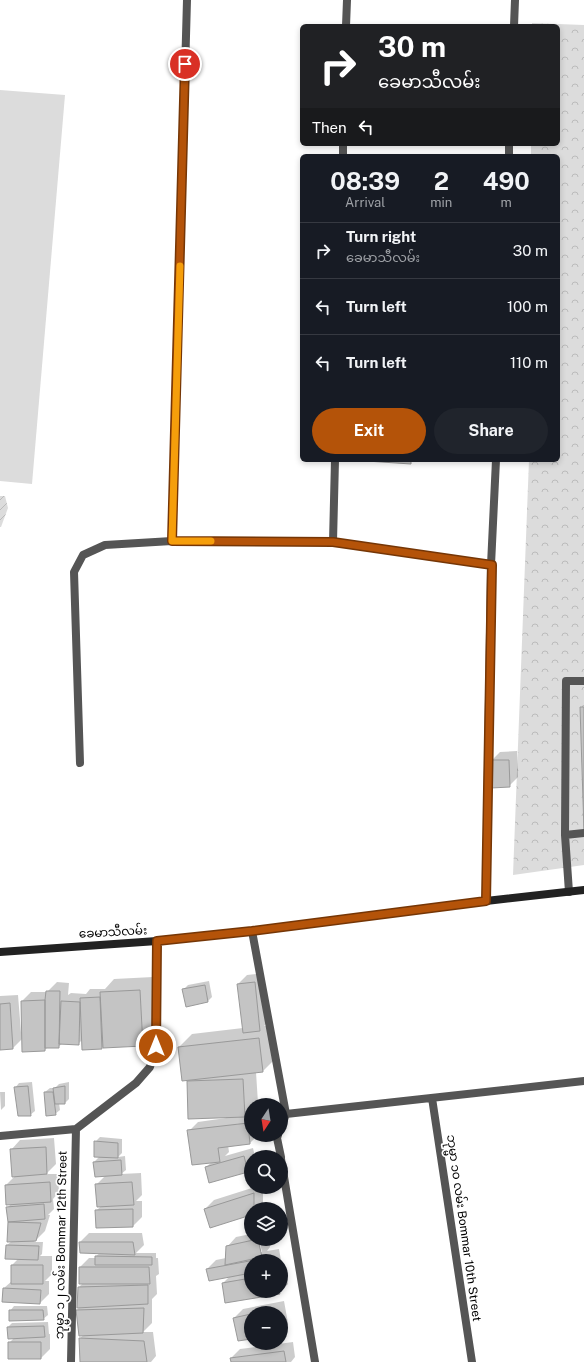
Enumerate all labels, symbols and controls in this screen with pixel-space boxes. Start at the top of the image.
text: 30 m [378,30,446,63]
icon: right [312,40,364,92]
pin [168,47,202,81]
icon: arrive [174,53,196,75]
text: ခေမာသီလမ်း [378,71,481,92]
icon: left [355,116,377,138]
text: Then [312,119,347,136]
text: 08:39 [330,167,400,195]
text: 2 [434,167,449,195]
text: 490 [483,167,530,195]
text: Arrival [345,195,385,210]
text: min [430,195,452,210]
text: m [501,195,512,210]
text: Turn right [346,228,416,245]
icon: right [312,240,334,262]
text: 30 m [513,242,548,259]
text: ခေမာသီလမ်း [346,250,420,265]
icon: left [312,296,334,318]
text: Turn left [346,298,407,315]
text: 100 m [507,298,548,315]
icon: left [312,352,334,374]
text: Turn left [346,354,407,371]
text: 110 m [510,354,548,371]
button: Exit [312,408,426,454]
button: Share [434,408,548,454]
street label: ခေမာသီလမ်း [78,921,148,941]
position arrow [135,1025,177,1067]
north arrow [244,1098,288,1142]
map controls [244,1098,288,1350]
street label: ဘုမ္မာ ၁၀ လမ်း Bommar 10th Street [441,1133,486,1323]
street label: ဘုမ္မာ ၁၂ လမ်း Bommar 12th Street [50,1150,73,1339]
button: search [244,1150,288,1194]
button: layers [244,1202,288,1246]
button: + [244,1254,288,1298]
button: − [244,1306,288,1350]

